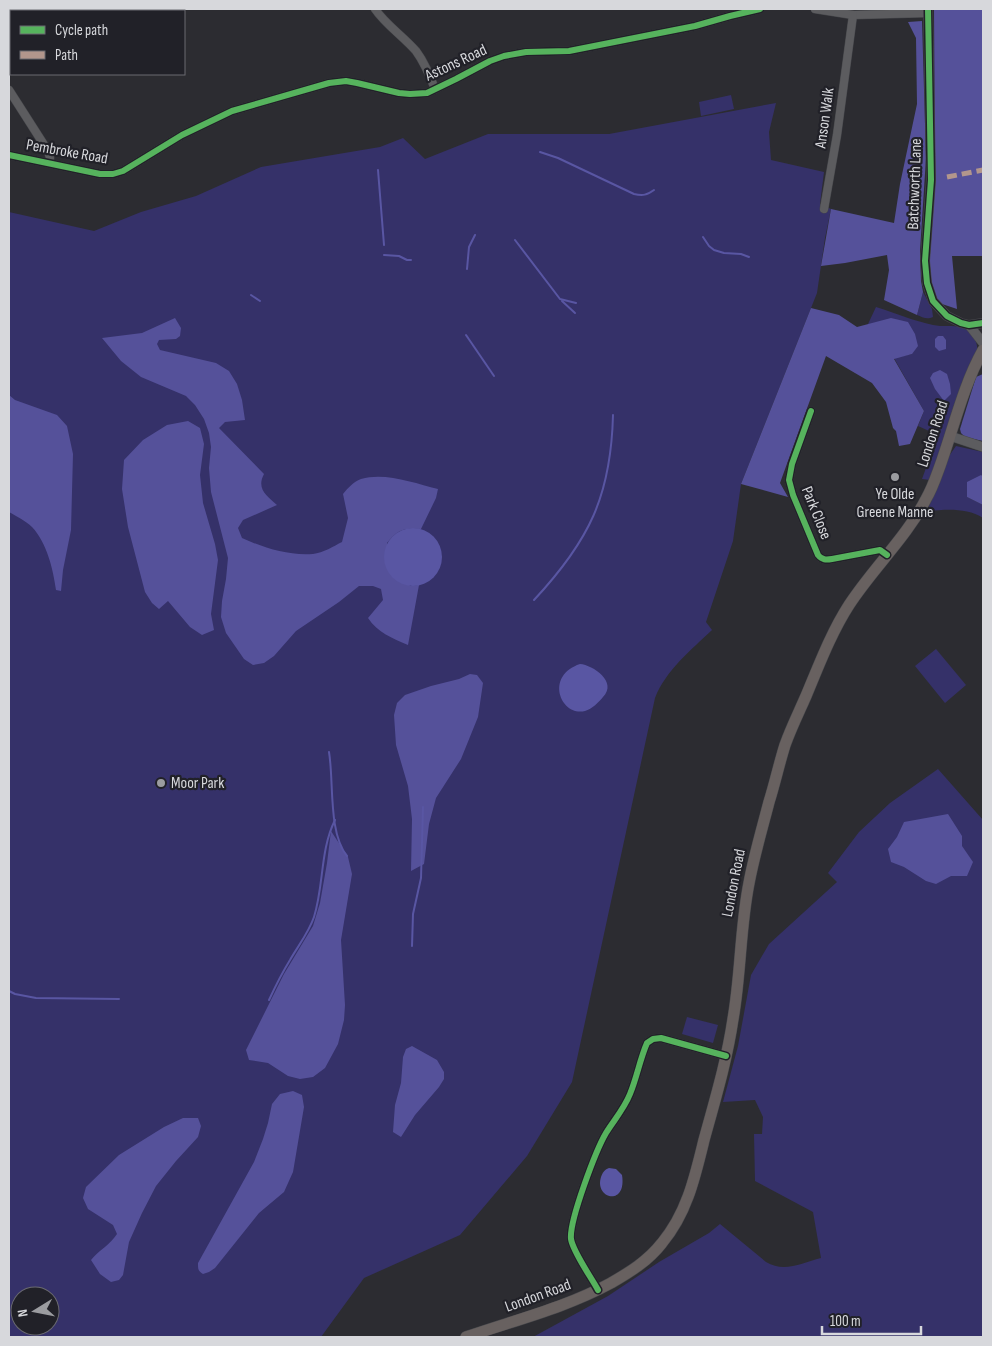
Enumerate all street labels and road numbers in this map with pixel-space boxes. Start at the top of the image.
street label: Astons Road [421,40,490,86]
street label: Anson Walk [811,86,839,151]
street label: Pembroke Road [25,135,109,169]
street label: Batchworth Lane [904,138,926,230]
street label: London Road [913,398,953,470]
street label: Park Close [797,484,835,542]
street label: London Road [718,848,750,918]
street label: London Road [503,1275,573,1317]

